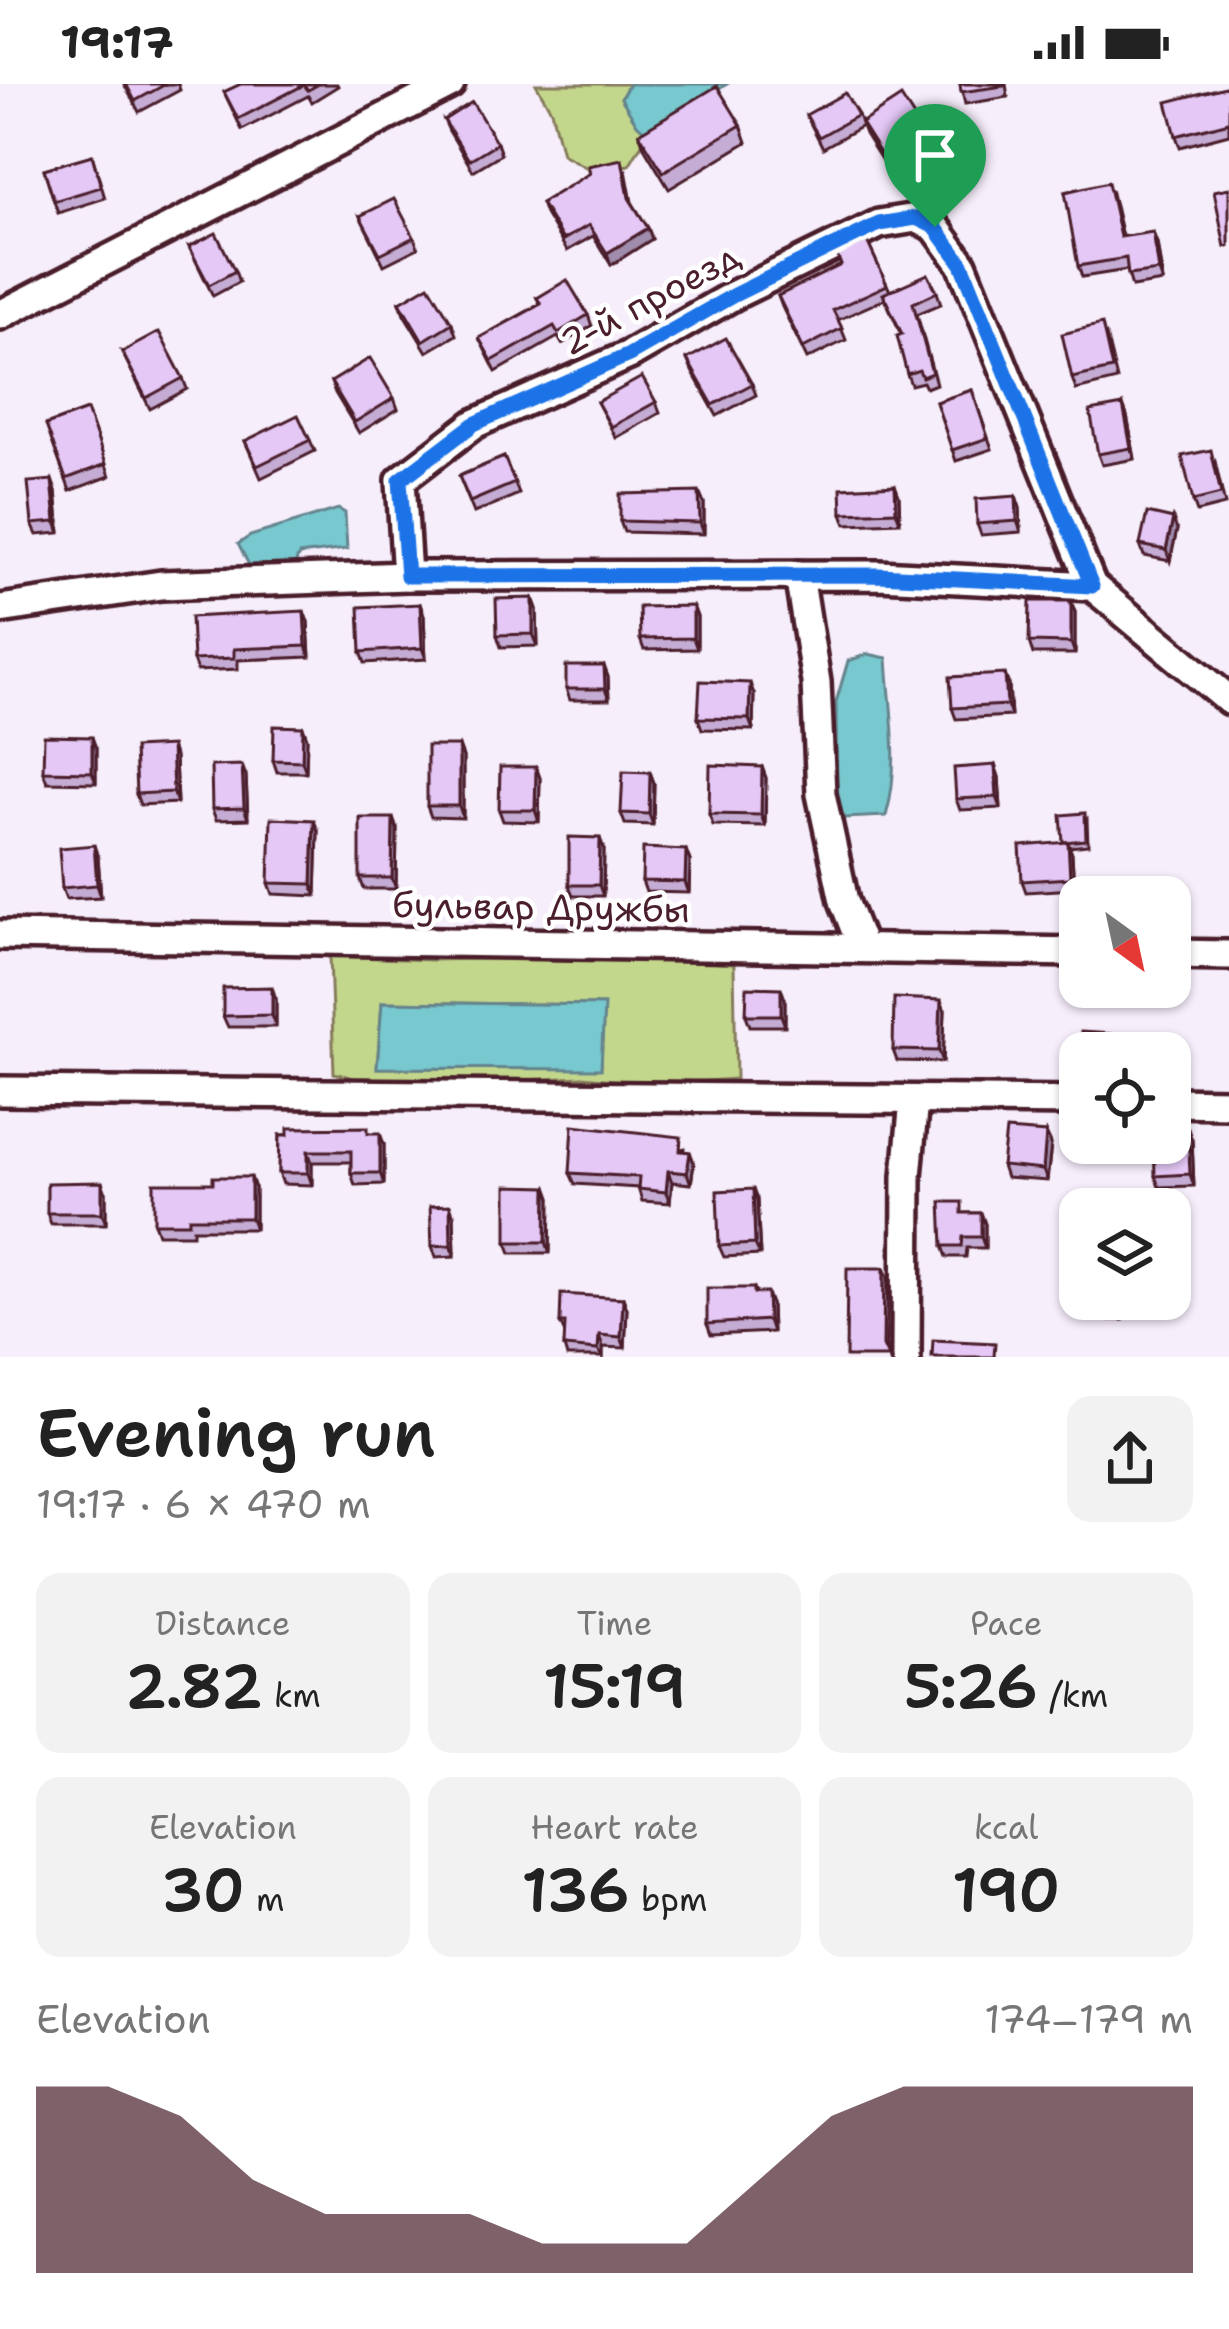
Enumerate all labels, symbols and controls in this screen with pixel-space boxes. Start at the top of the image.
text: 19:17 [60,12,174,72]
pin [884,104,986,227]
icon: arrive [902,122,968,188]
street label: 2-й проезд [552,231,748,367]
north arrow [1059,876,1191,1008]
map controls [1059,876,1191,1320]
street label: бульвар Дружбы [392,880,690,934]
button: locate [1059,1032,1191,1164]
button: layers [1059,1188,1191,1320]
text: Evening run [36,1389,436,1477]
button: share [1067,1396,1193,1522]
text: 19:17 · 6 × 470 m [36,1478,371,1530]
text: Distance [155,1601,290,1646]
text: Time [577,1601,652,1646]
text: Pace [970,1601,1042,1646]
text: 2.82 [125,1646,263,1726]
text: 15:19 [543,1646,686,1726]
text: 5:26 [904,1646,1038,1726]
text: km [263,1673,321,1718]
text: /km [1038,1673,1108,1718]
text: Elevation [149,1805,297,1850]
text: Heart rate [530,1805,699,1850]
text: kcal [974,1805,1038,1850]
text: 30 [161,1850,245,1930]
text: 136 [522,1850,630,1930]
text: 190 [952,1850,1060,1930]
text: m [245,1877,284,1922]
text: bpm [630,1877,707,1922]
text: Elevation [36,1993,211,2045]
text: 174–179 m [984,1993,1193,2045]

